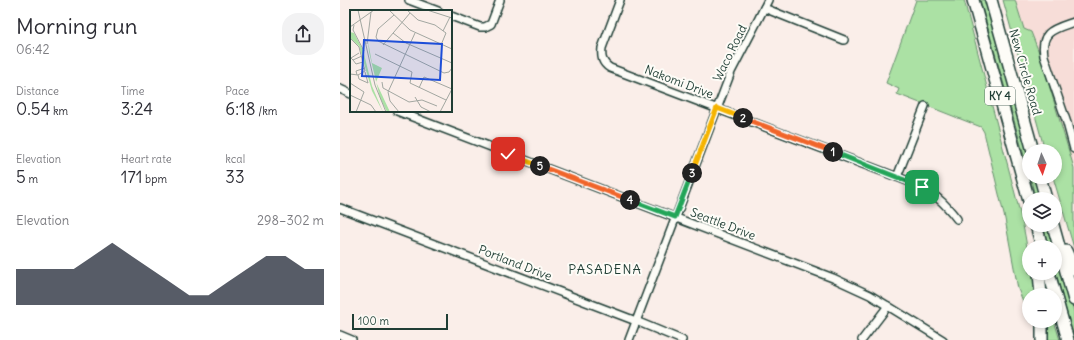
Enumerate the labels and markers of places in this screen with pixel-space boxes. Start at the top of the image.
pin: 2 [733,108,753,128]
pin [491,137,525,171]
pin: 1 [823,142,843,162]
pin: 5 [530,156,550,176]
pin: 3 [682,163,702,183]
pin [905,170,939,204]
pin: 4 [620,190,640,210]

